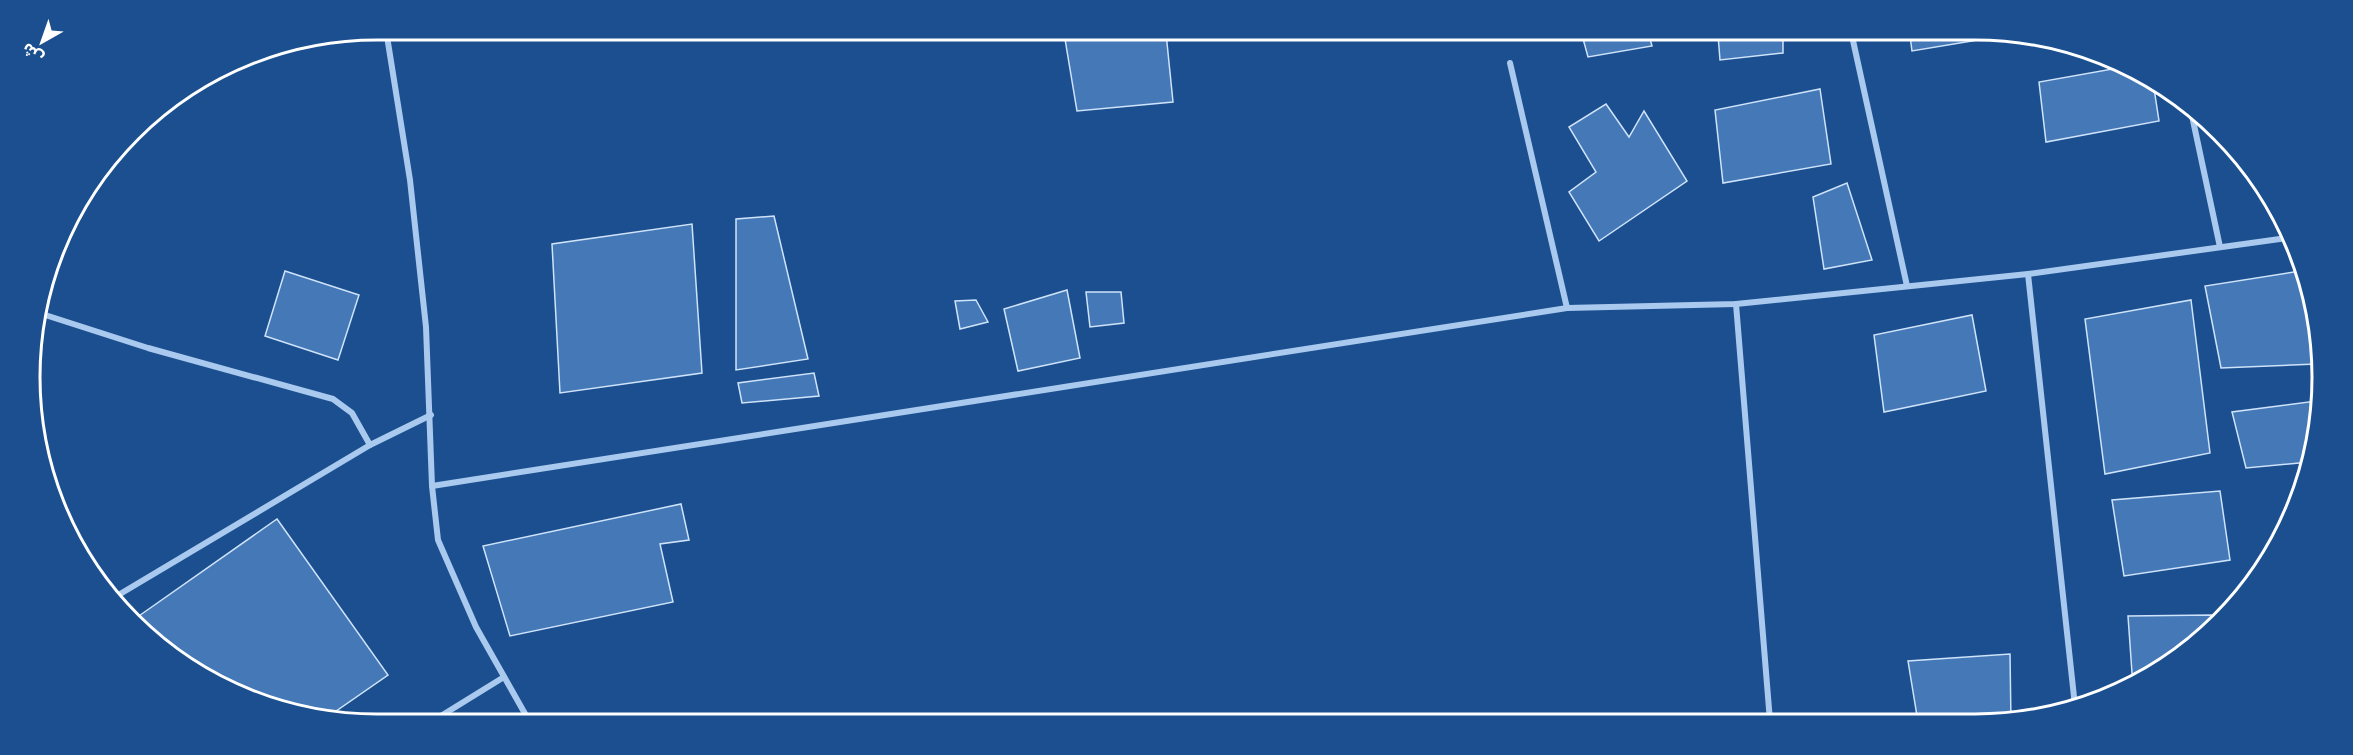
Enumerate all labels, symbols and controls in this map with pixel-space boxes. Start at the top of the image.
north arrow [12,12,72,72]
text: ش [18,39,47,67]

